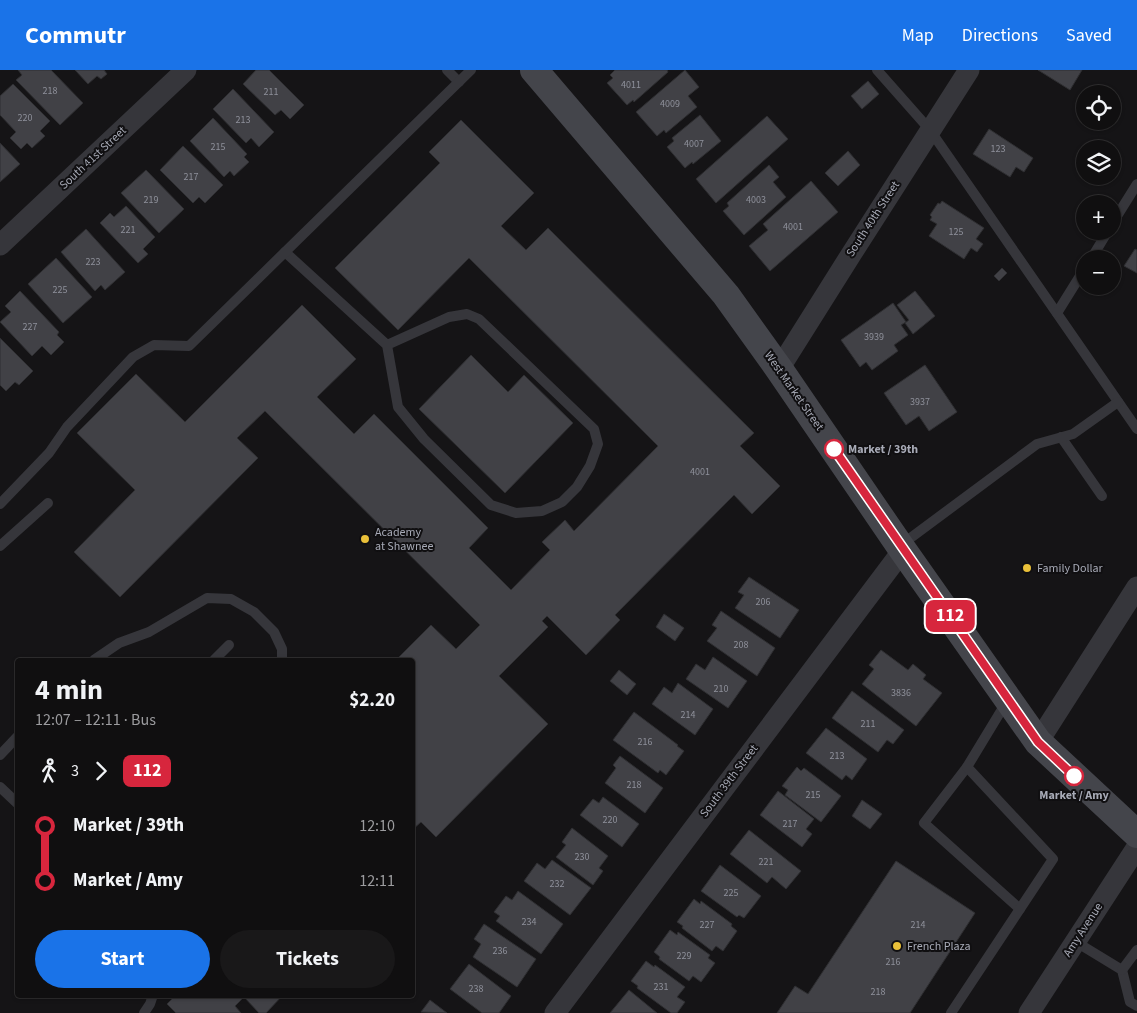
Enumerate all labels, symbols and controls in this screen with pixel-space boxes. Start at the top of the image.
text: Commutr [25,18,126,53]
text: Map [902,23,934,48]
text: Directions [962,23,1038,48]
text: Saved [1066,23,1112,48]
house number: 4011 [621,78,641,92]
house number: 218 [43,84,57,98]
house number: 211 [264,85,278,99]
map controls [1076,85,1121,295]
button: locate [1076,85,1121,130]
house number: 4009 [660,97,680,111]
house number: 220 [18,111,32,125]
house number: 213 [236,113,250,127]
street label: South 41st Street [56,123,130,193]
house number: 4007 [684,137,704,151]
house number: 215 [211,140,225,154]
button: layers [1076,140,1121,185]
house number: 123 [991,142,1005,156]
house number: 217 [184,170,198,184]
street label: South 40th Street [842,178,904,260]
house number: 219 [144,193,158,207]
house number: 4003 [746,193,766,207]
button: + [1076,195,1121,240]
house number: 4001 [783,220,803,234]
house number: 221 [121,223,135,237]
house number: 125 [949,225,963,239]
button: − [1076,250,1121,295]
house number: 223 [86,255,100,269]
house number: 225 [53,283,67,297]
house number: 227 [23,320,37,334]
house number: 3939 [864,330,884,344]
street label: West Market Street [760,348,828,434]
house number: 3937 [910,395,930,409]
marker: Market / 39th [824,439,844,459]
place label: Market / 39th [848,441,918,458]
house number: 4001 [690,465,710,479]
place label: Academy at Shawnee [375,524,433,555]
marker: Academy at Shawnee [359,533,371,545]
place label: Family Dollar [1037,560,1104,577]
marker: Family Dollar [1021,562,1033,574]
house number: 206 [756,595,770,609]
line badge: 112 [921,600,979,632]
text: 112 [936,603,964,628]
house number: 208 [734,638,748,652]
text: 4 min [35,670,103,710]
house number: 210 [714,682,728,696]
house number: 3836 [891,686,911,700]
text: $2.20 [349,687,395,714]
house number: 214 [681,708,695,722]
text: 12:07 – 12:11 · Bus [35,709,156,731]
house number: 211 [861,717,875,731]
house number: 216 [638,735,652,749]
street label: South 39th Street [696,741,762,821]
house number: 213 [830,749,844,763]
icon: walk [35,757,63,785]
icon: forward [87,757,115,785]
text: 112 [133,758,161,783]
text: 3 [71,760,79,782]
marker: Market / Amy [1064,766,1084,786]
house number: 218 [627,778,641,792]
place label: Market / Amy [1039,787,1109,804]
house number: 215 [806,788,820,802]
text: Market / 39th [73,812,184,839]
house number: 220 [603,813,617,827]
text: 12:10 [359,815,395,837]
house number: 217 [783,817,797,831]
house number: 230 [575,850,589,864]
house number: 221 [759,855,773,869]
text: Market / Amy [73,867,183,894]
text: 12:11 [359,870,395,892]
house number: 232 [550,877,564,891]
house number: 225 [724,886,738,900]
street label: Amy Avenue [1059,900,1107,960]
house number: 234 [522,915,536,929]
house number: 227 [700,918,714,932]
house number: 214 [911,918,925,932]
button: Start [35,930,210,988]
button: Tickets [220,930,395,988]
place label: French Plaza [907,938,970,955]
marker: French Plaza [891,940,903,952]
house number: 236 [493,944,507,958]
house number: 229 [677,949,691,963]
house number: 216 [886,955,900,969]
house number: 231 [654,980,668,994]
house number: 238 [469,982,483,996]
house number: 218 [871,985,885,999]

